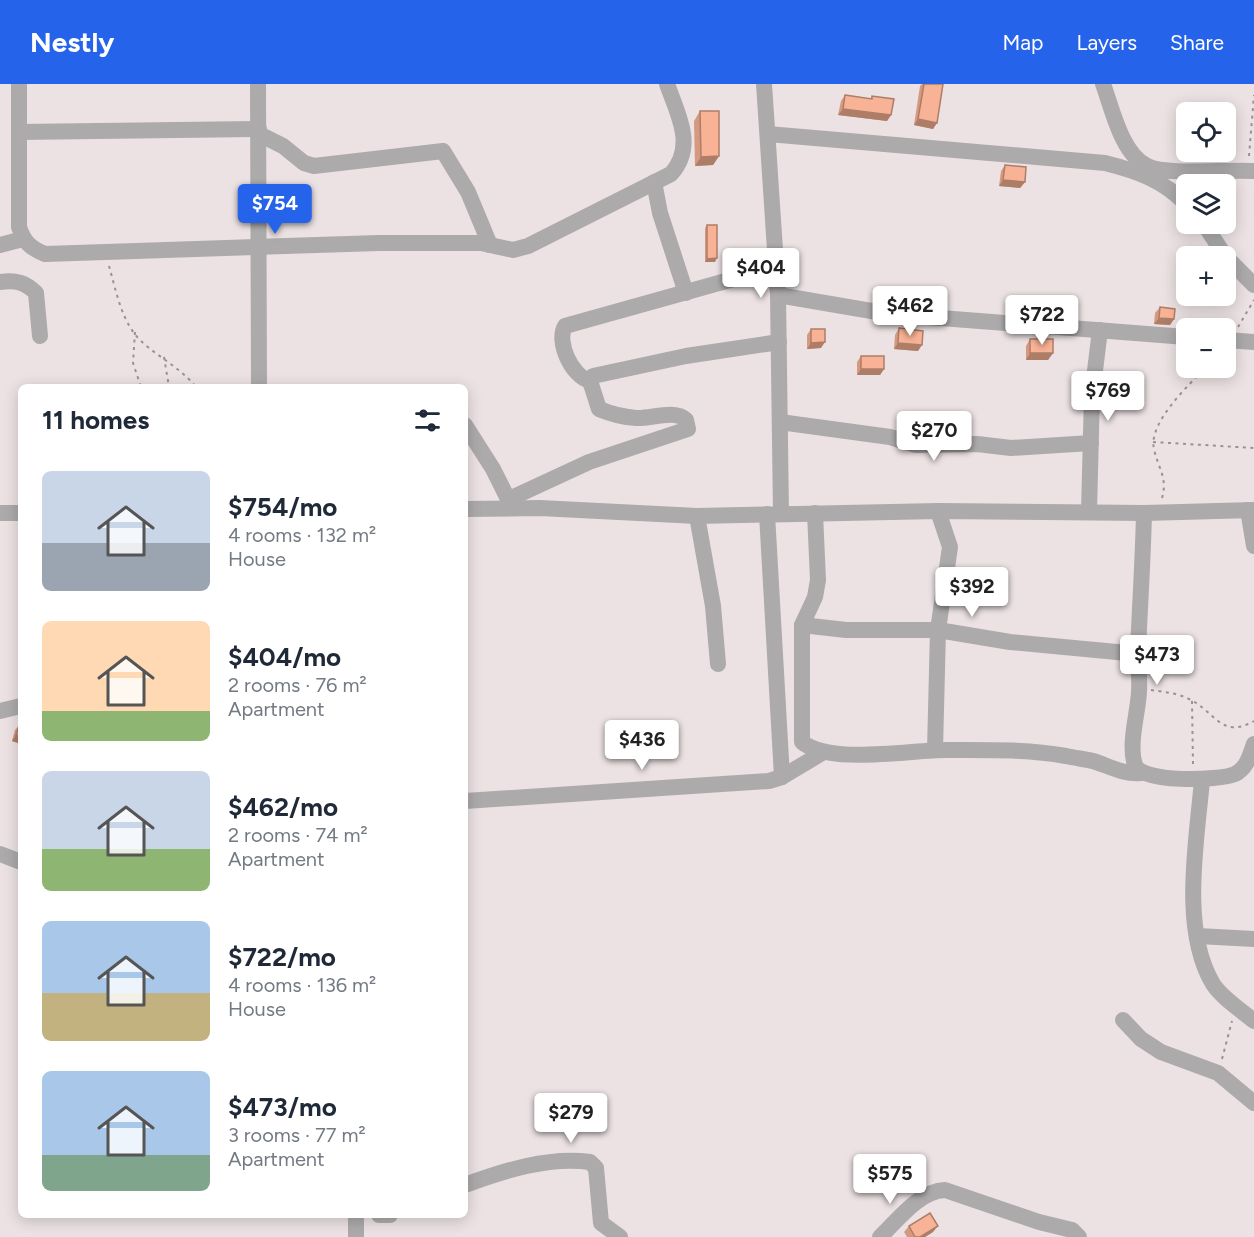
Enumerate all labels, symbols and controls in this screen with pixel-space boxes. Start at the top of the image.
text: Nestly [30,25,114,59]
text: Map [1003,30,1043,55]
text: Layers [1076,30,1137,55]
text: Share [1170,30,1224,55]
map controls [1176,102,1236,378]
button: locate [1176,102,1236,162]
button: layers [1176,174,1236,234]
pin: $754 [239,184,311,235]
text: $754 [252,191,298,215]
button: + [1176,246,1236,306]
pin: $404 [725,248,797,299]
text: $404 [736,255,786,279]
pin: $462 [874,286,946,337]
text: $462 [887,293,933,317]
pin: $722 [1006,295,1078,346]
text: $722 [1019,302,1065,326]
button: − [1176,318,1236,378]
pin: $769 [1072,371,1144,422]
text: $769 [1085,378,1131,402]
text: 11 homes [42,404,149,436]
icon: filters [411,404,444,437]
pin: $270 [898,411,970,462]
text: $270 [911,418,957,442]
text: $754/mo [228,491,337,523]
icon: home [90,495,162,567]
text: 4 rooms · 132 m² [228,523,376,547]
text: House [228,547,286,571]
pin: $392 [936,567,1008,618]
text: $392 [949,574,995,598]
pin: $473 [1121,635,1193,686]
text: $404/mo [228,641,341,673]
text: $473 [1134,642,1180,666]
icon: home [90,645,162,717]
text: 2 rooms · 76 m² [228,673,367,697]
text: Apartment [228,697,325,721]
pin: $436 [606,720,678,771]
text: $436 [619,727,665,751]
text: $462/mo [228,791,338,823]
icon: home [90,795,162,867]
text: 2 rooms · 74 m² [228,823,368,847]
text: Apartment [228,847,325,871]
text: $722/mo [228,941,336,973]
icon: home [90,945,162,1017]
text: 4 rooms · 136 m² [228,973,376,997]
text: House [228,997,286,1021]
text: $473/mo [228,1091,337,1123]
pin: $279 [535,1093,607,1144]
icon: home [90,1095,162,1167]
text: $279 [548,1100,594,1124]
text: 3 rooms · 77 m² [228,1123,366,1147]
text: Apartment [228,1147,325,1171]
pin: $575 [854,1154,926,1205]
text: $575 [867,1161,913,1185]

